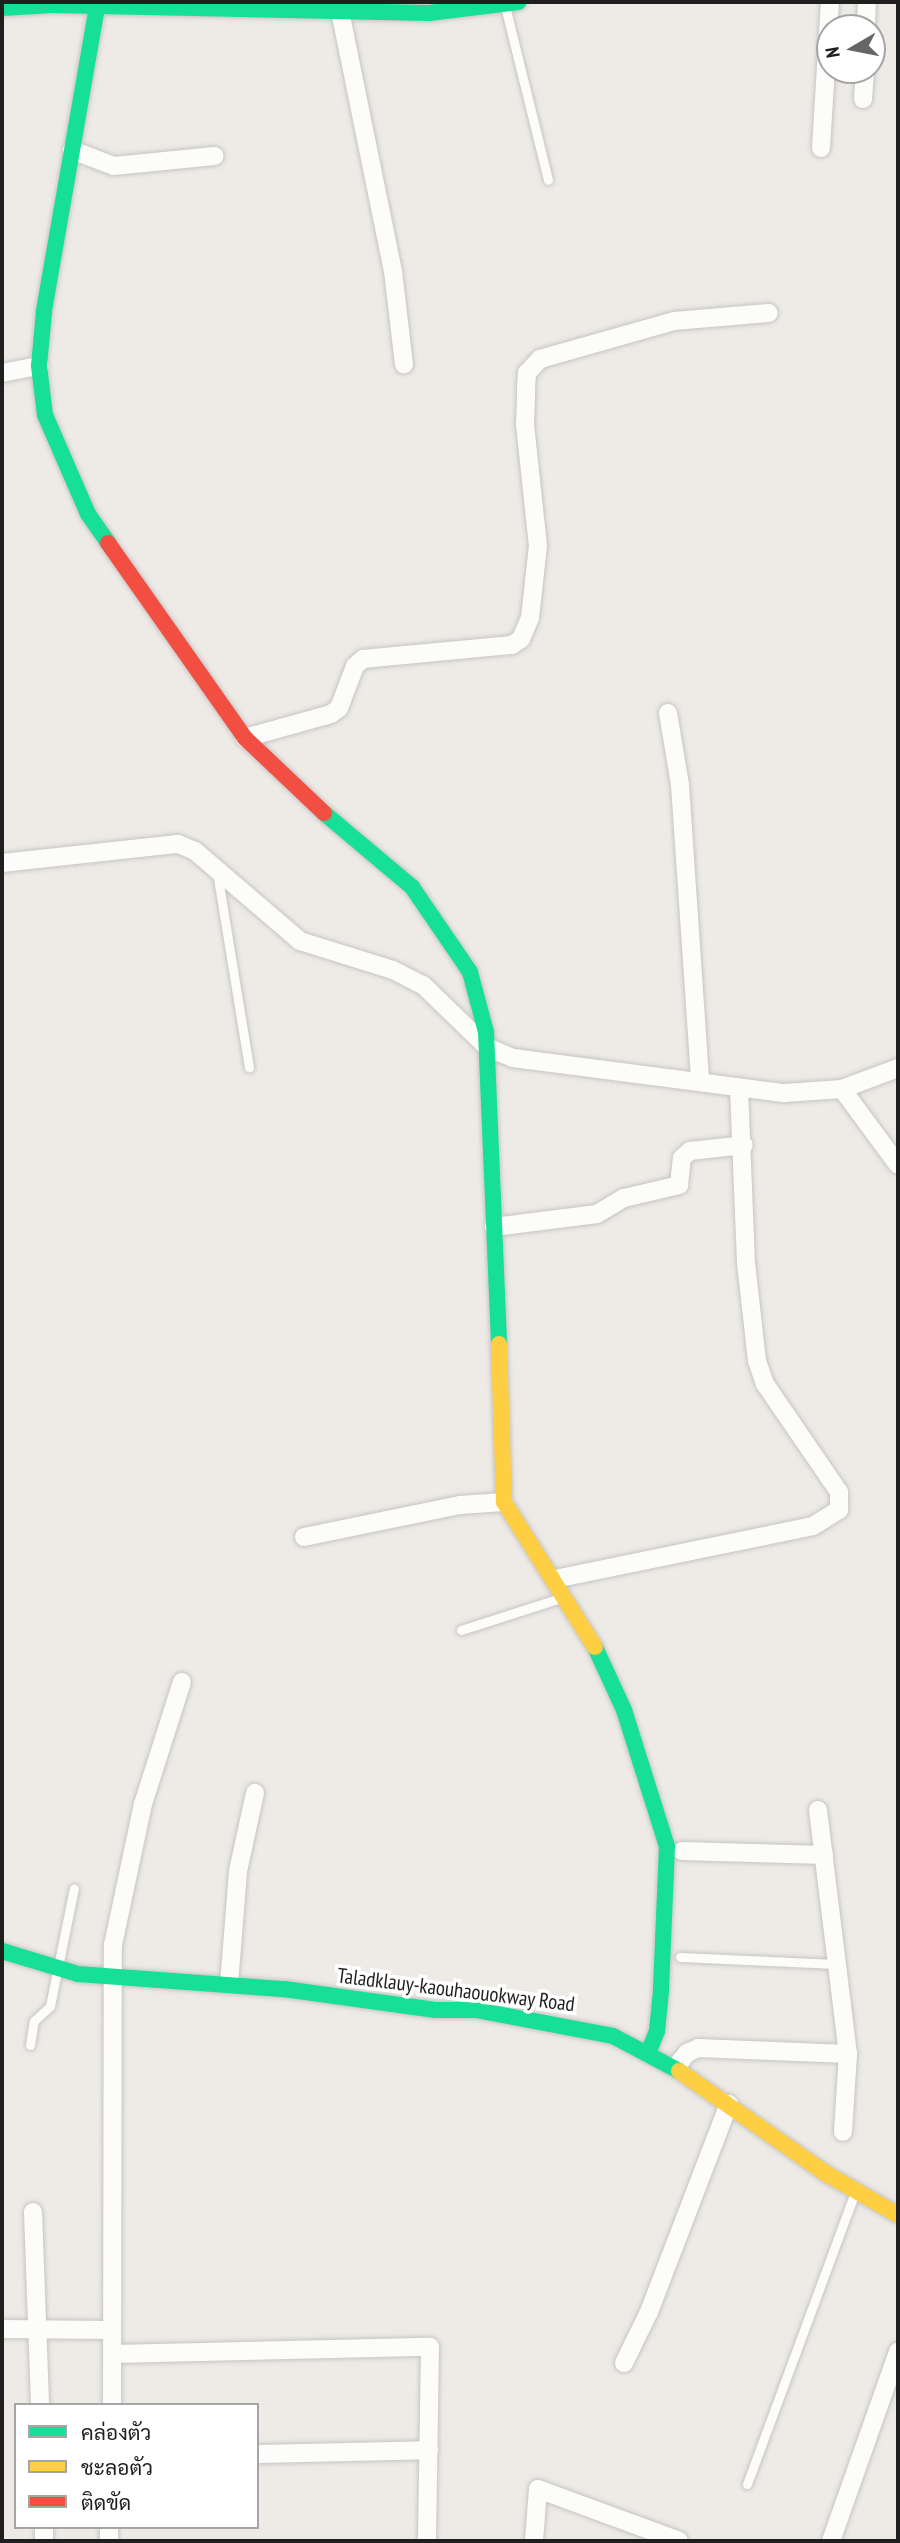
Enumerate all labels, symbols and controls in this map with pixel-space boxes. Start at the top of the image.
north arrow [816,14,886,84]
text: N [820,45,845,59]
street label: Taladklauy-kaouhaouokway Road [336,1963,576,2017]
legend [14,2403,259,2529]
text: คล่องตัว [81,2419,151,2446]
text: ชะลอตัว [81,2454,153,2481]
text: ติดขัด [81,2489,131,2516]

